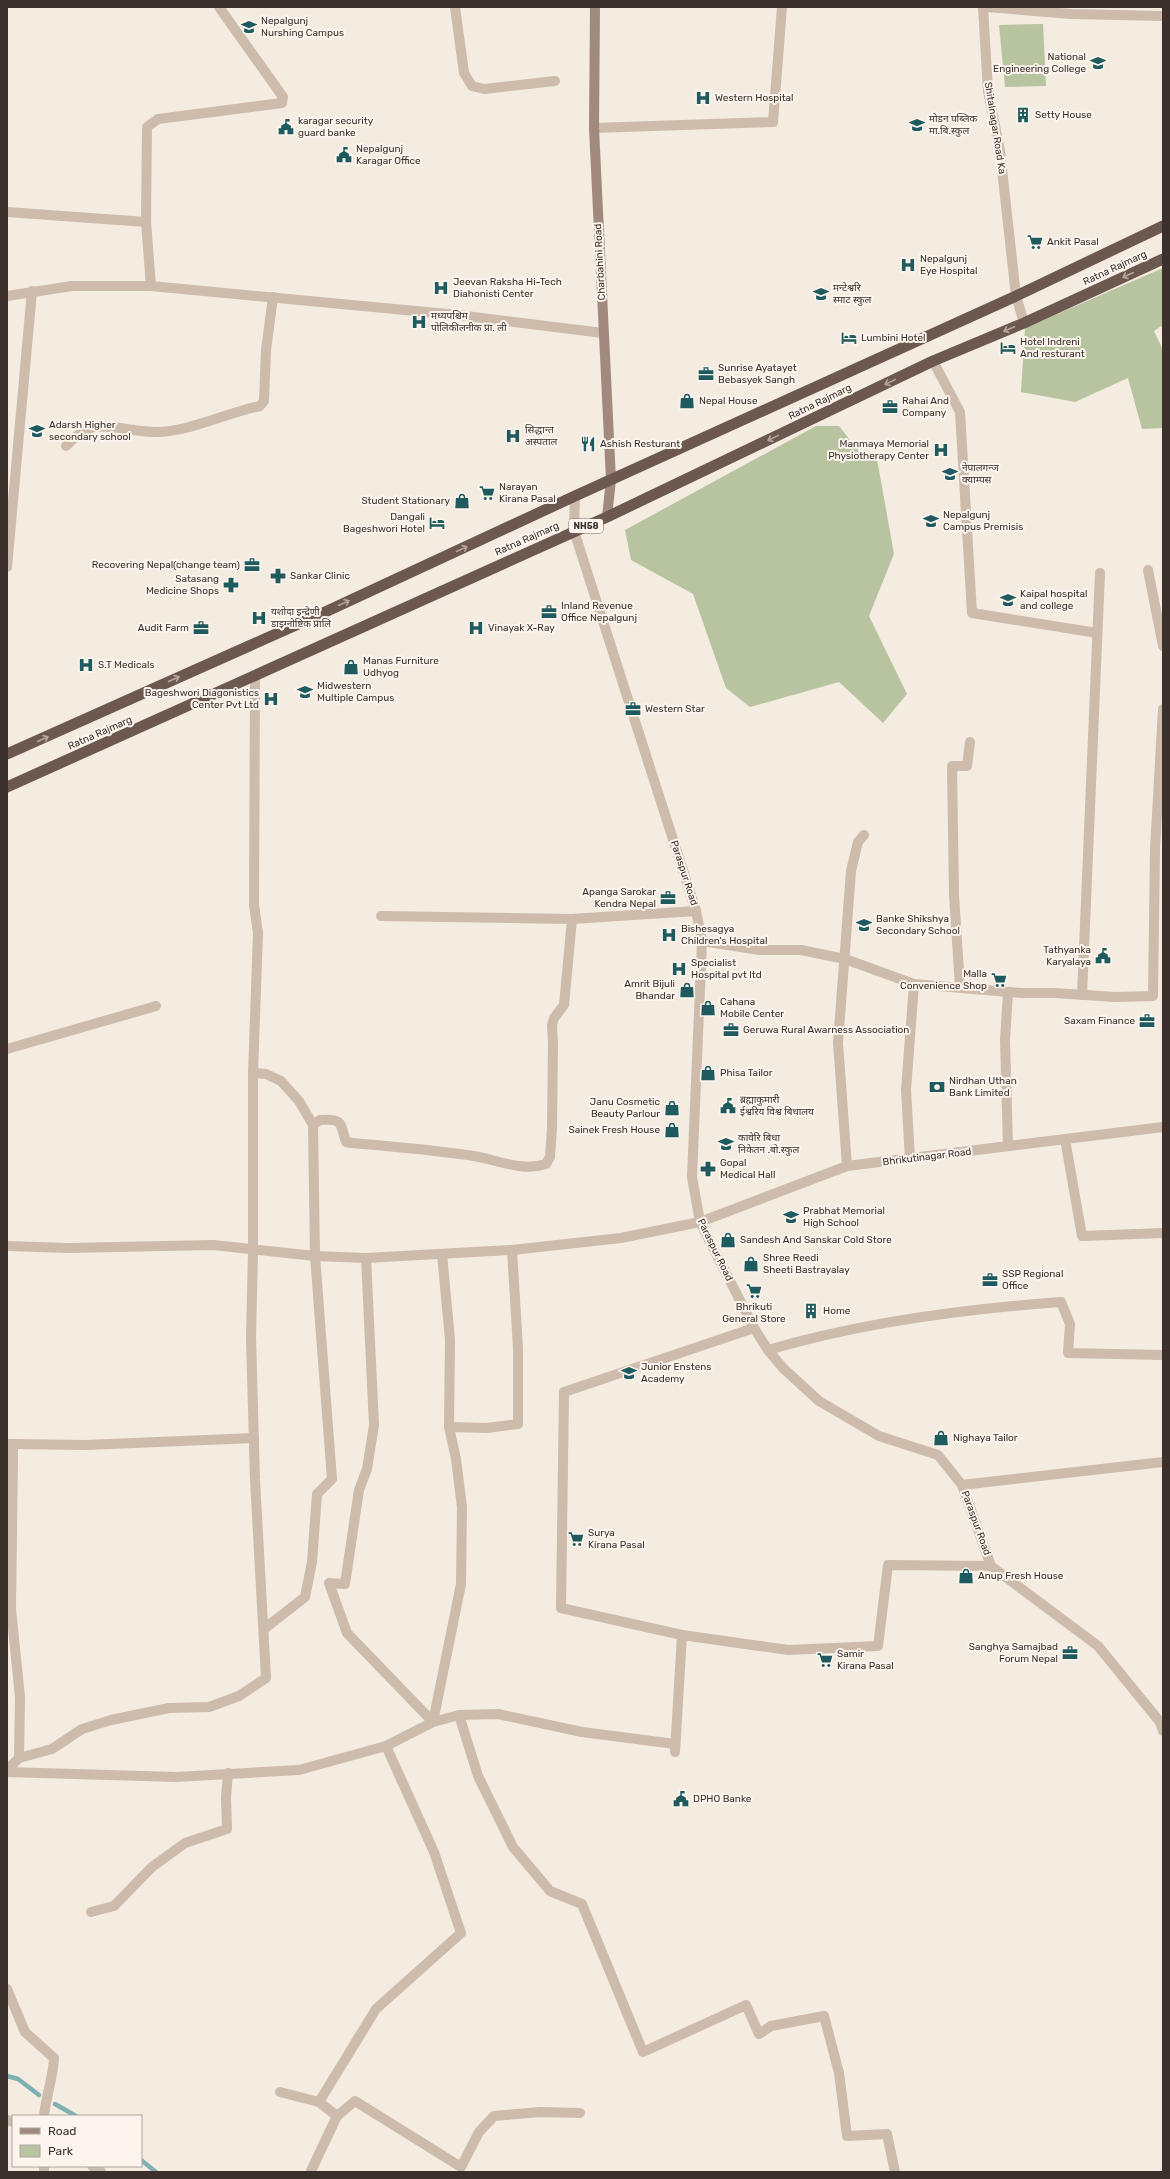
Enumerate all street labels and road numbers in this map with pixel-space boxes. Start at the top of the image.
street label: Shitalnagar Road Ka [982,81,1008,175]
street label: Charbahini Road [592,223,608,301]
street label: Ratna Rajmarg [1081,248,1149,288]
street label: Ratna Rajmarg [786,382,854,422]
road number: NH58 [569,519,603,533]
street label: Ratna Rajmarg [493,520,561,558]
street label: Ratna Rajmarg [66,714,134,752]
street label: Paraspur Road [668,839,700,907]
street label: Bhrikutinagar Road [882,1146,972,1168]
street label: Paraspur Road [695,1217,735,1283]
street label: Paraspur Road [959,1489,993,1557]

